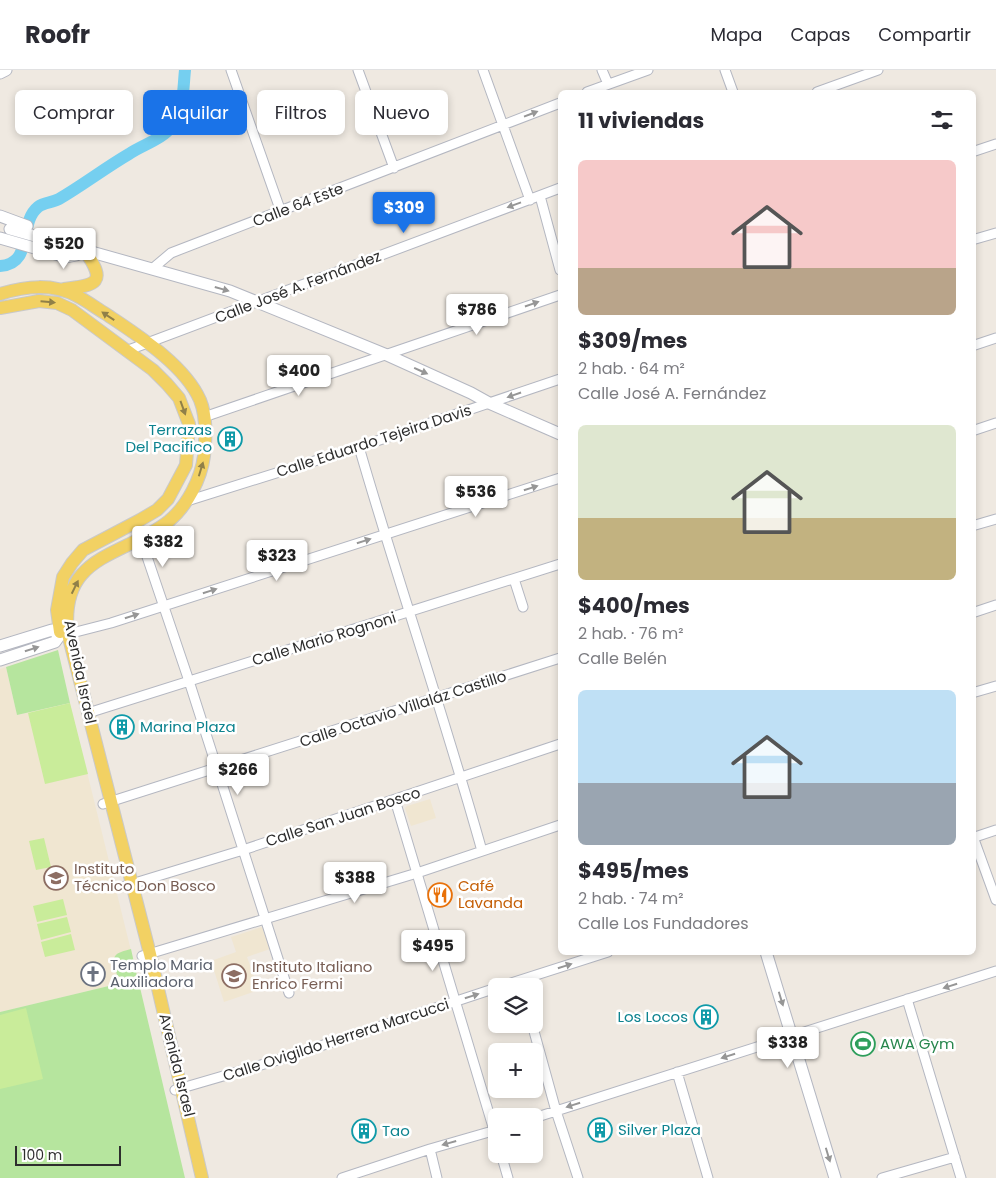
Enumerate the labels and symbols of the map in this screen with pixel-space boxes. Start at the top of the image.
one-way arrow [524,110,539,117]
street label: Calle 64 Este [249,178,346,231]
pin: $309 [374,191,434,234]
one-way arrow [507,202,522,210]
pin: $520 [34,228,94,270]
street label: Calle José A. Fernández [212,245,384,328]
one-way arrow [215,286,230,294]
pin: $786 [447,294,507,336]
one-way arrow [40,298,56,306]
one-way arrow [525,300,540,308]
one-way arrow [101,311,115,321]
pin: $400 [269,354,329,397]
one-way arrow [414,367,428,375]
one-way arrow [506,391,521,399]
street label: Calle Eduardo Tejeira Davis [274,399,474,482]
one-way arrow [179,401,187,416]
place label: Terrazas Del Pacifico [125,419,212,457]
building icon: Terrazas Del Pacifico [217,426,243,452]
one-way arrow [197,461,205,476]
pin: $536 [446,476,506,518]
one-way arrow [524,483,539,491]
pin: $382 [133,526,193,568]
one-way arrow [357,537,372,545]
pin: $323 [247,540,307,582]
one-way arrow [71,580,79,594]
one-way arrow [202,587,217,594]
street label: Calle Mario Rognoni [249,607,399,670]
one-way arrow [125,612,140,620]
street label: Avenida Israel [59,618,102,726]
one-way arrow [24,645,39,653]
street label: Calle Octavio Villaláz Castillo [297,665,509,752]
building icon: Marina Plaza [109,714,135,740]
place label: Marina Plaza [140,716,236,737]
pin: $266 [208,754,268,796]
street label: Calle San Juan Bosco [263,782,423,851]
place label: Instituto Técnico Don Bosco [74,858,216,896]
pin: $388 [325,862,385,904]
school or university icon: Instituto Técnico Don Bosco [43,865,69,891]
place label: Café Lavanda [458,875,523,913]
restaurant icon: Café Lavanda [427,882,453,908]
pin: $495 [403,930,463,972]
place label: Templo Maria Auxiliadora [110,954,213,992]
place label: Instituto Italiano Enrico Fermi [252,956,372,994]
church icon: Templo Maria Auxiliadora [80,961,106,987]
one-way arrow [558,962,573,970]
school or university icon: Instituto Italiano Enrico Fermi [221,963,247,989]
one-way arrow [942,982,957,990]
one-way arrow [464,992,479,999]
one-way arrow [777,992,785,1007]
street label: Calle Ovigildo Herrera Marcucci [220,993,452,1086]
building icon: Los Locos [693,1004,719,1030]
place label: Los Locos [617,1006,688,1027]
street label: Avenida Israel [155,1011,200,1119]
pin: $338 [758,1026,818,1069]
sports icon: AWA Gym [850,1031,876,1057]
place label: AWA Gym [880,1033,954,1054]
one-way arrow [720,1052,735,1060]
one-way arrow [565,1102,580,1110]
building icon: Silver Plaza [587,1117,613,1143]
building icon: Tao [351,1118,377,1144]
place label: Silver Plaza [618,1119,701,1140]
place label: Tao [382,1120,410,1141]
one-way arrow [442,1140,457,1148]
scale bar [15,1143,121,1166]
one-way arrow [824,1147,832,1162]

